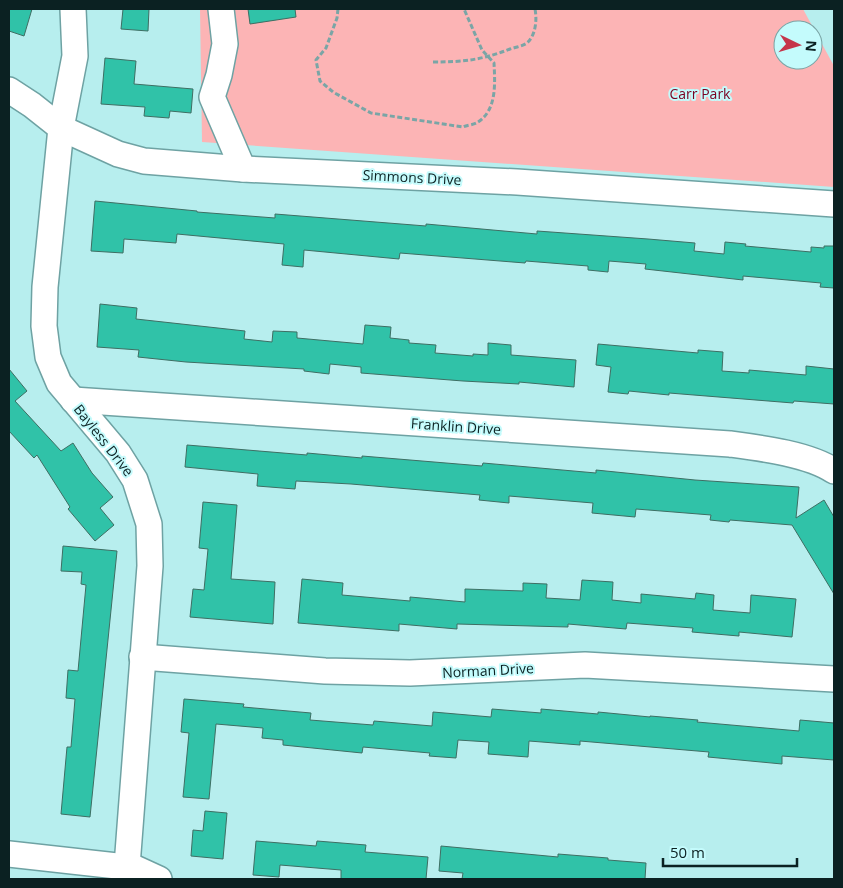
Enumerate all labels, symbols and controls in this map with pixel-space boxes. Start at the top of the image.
north arrow [773,20,823,70]
text: N [801,40,821,53]
park label: Carr Park [670,84,731,103]
street label: Simmons Drive [362,165,462,189]
street label: Bayless Drive [70,400,138,480]
street label: Franklin Drive [410,413,502,439]
street label: Norman Drive [442,658,535,682]
scale bar [663,836,797,868]
text: 50 m [670,842,705,862]

